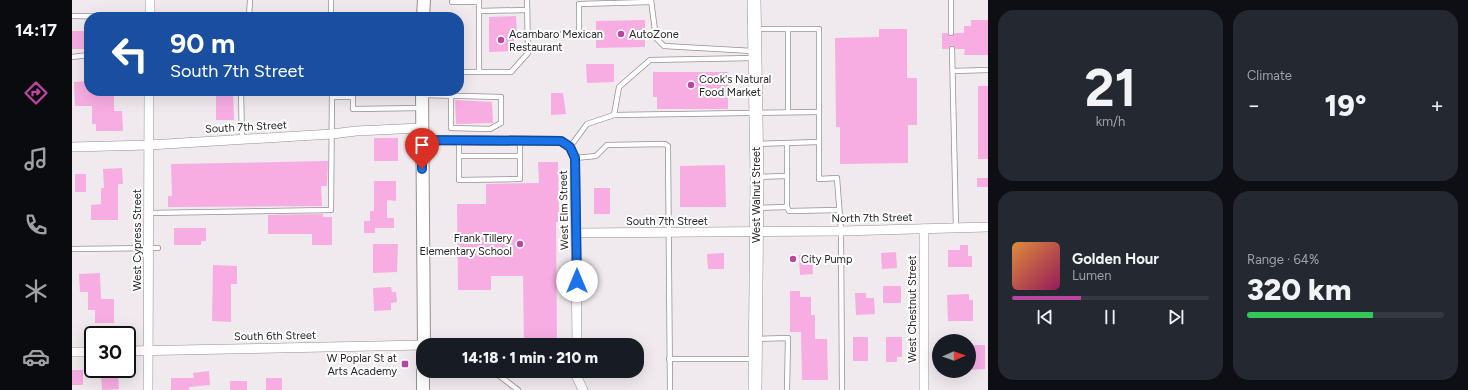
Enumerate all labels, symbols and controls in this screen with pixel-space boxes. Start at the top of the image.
text: 14:17 [15,19,57,41]
text: 90 m [170,26,235,60]
icon: left [104,28,156,80]
place label: Acambaro Mexican Restaurant [509,28,603,54]
place label: AutoZone [629,28,679,41]
marker: AutoZone [616,29,626,39]
marker: Acambaro Mexican Restaurant [496,35,506,45]
text: 21 [1084,57,1137,119]
text: South 7th Street [170,60,304,82]
text: Climate [1247,68,1292,83]
place label: Cook's Natural Food Market [699,73,771,99]
icon: directions [22,79,50,107]
marker: Cook's Natural Food Market [686,80,696,90]
text: 19° [1325,87,1366,124]
text: − [1247,92,1261,119]
text: + [1430,92,1444,119]
text: km/h [1096,114,1125,129]
street label: South 7th Street [205,118,287,136]
pin [405,128,439,169]
icon: arrive [411,134,433,156]
icon: music [22,145,50,173]
street label: West Walnut Street [750,147,763,243]
street label: West Elm Street [557,170,571,250]
street label: West Cypress Street [131,189,144,291]
icon: phone [22,211,50,239]
street label: North 7th Street [831,211,913,225]
street label: South 7th Street [626,215,708,228]
place label: Frank Tillery Elementary School [420,232,512,258]
marker: Frank Tillery Elementary School [515,239,525,249]
text: Golden Hour [1072,250,1159,268]
text: Range · 64% [1247,252,1319,267]
place label: City Pump [801,253,853,266]
marker: City Pump [788,254,798,264]
street label: West Chestnut Street [906,255,919,363]
position arrow [556,260,598,302]
text: Lumen [1072,268,1111,283]
text: 320 km [1247,271,1351,308]
icon: climate [22,277,50,305]
icon: previous [1034,306,1056,328]
icon: pause [1099,306,1121,328]
icon: next [1165,306,1187,328]
speed limit sign: 30 [84,326,136,378]
street label: South 6th Street [234,329,316,343]
north arrow [932,334,976,378]
map controls [932,334,976,378]
icon: car [22,343,50,371]
text: 14:18 · 1 min · 210 m [462,349,598,367]
place label: W Poplar St at Arts Academy [327,352,397,378]
marker: W Poplar St at Arts Academy [400,359,410,369]

